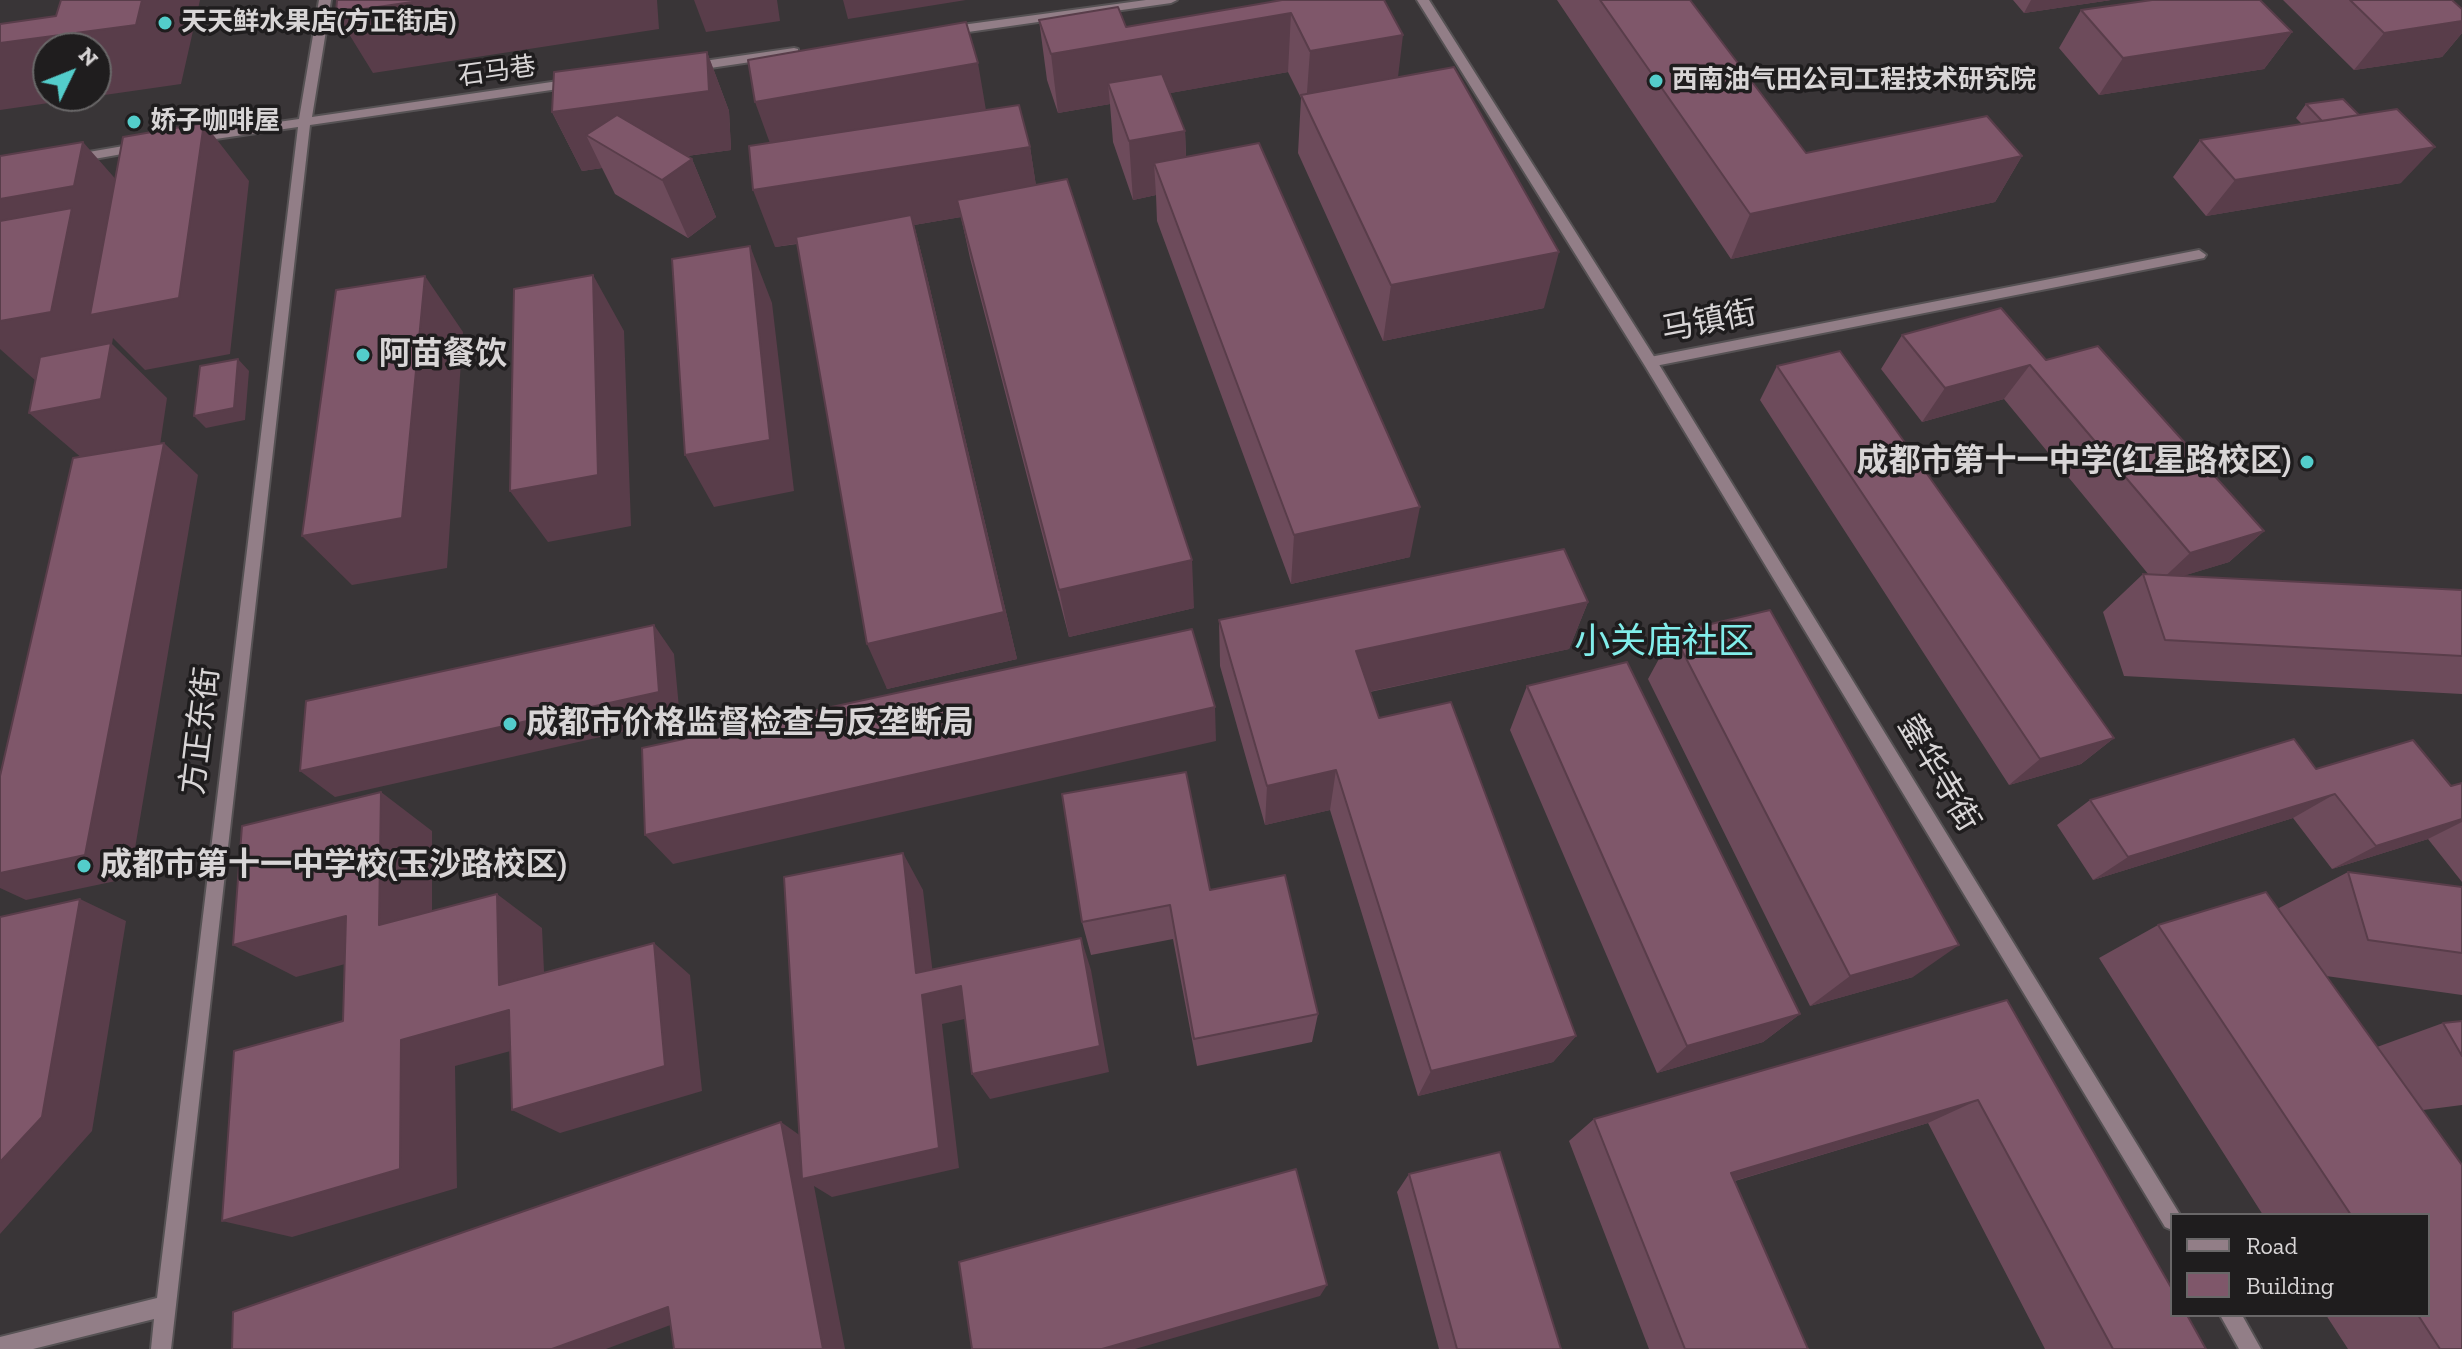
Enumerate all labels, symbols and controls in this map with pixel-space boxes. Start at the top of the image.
place label: 天天鲜水果店(方正街店) [181,7,456,39]
marker: 天天鲜水果店(方正街店) [156,14,174,32]
north arrow [32,32,112,112]
text: N [73,41,104,72]
street label: 石马巷 [456,51,538,93]
place label: 西南油气田公司工程技术研究院 [1672,65,2036,97]
marker: 西南油气田公司工程技术研究院 [1647,72,1665,90]
place label: 娇子咖啡屋 [150,106,280,138]
marker: 娇子咖啡屋 [125,113,143,131]
street label: 马镇街 [1658,294,1760,350]
place label: 阿苗餐饮 [379,336,507,374]
marker: 阿苗餐饮 [354,346,372,364]
place label: 成都市第十一中学(红星路校区) [1857,443,2291,481]
marker: 成都市第十一中学(红星路校区) [2298,453,2316,471]
district label: 小关庙社区 [1574,621,1754,665]
street label: 方正东街 [174,665,228,797]
place label: 成都市价格监督检查与反垄断局 [526,705,974,743]
street label: 蓥华寺街 [1889,709,1987,839]
marker: 成都市价格监督检查与反垄断局 [501,715,519,733]
place label: 成都市第十一中学校(玉沙路校区) [100,847,566,885]
marker: 成都市第十一中学校(玉沙路校区) [75,857,93,875]
legend [2170,1213,2430,1317]
text: Road [2246,1231,2298,1260]
text: Building [2246,1271,2334,1300]

